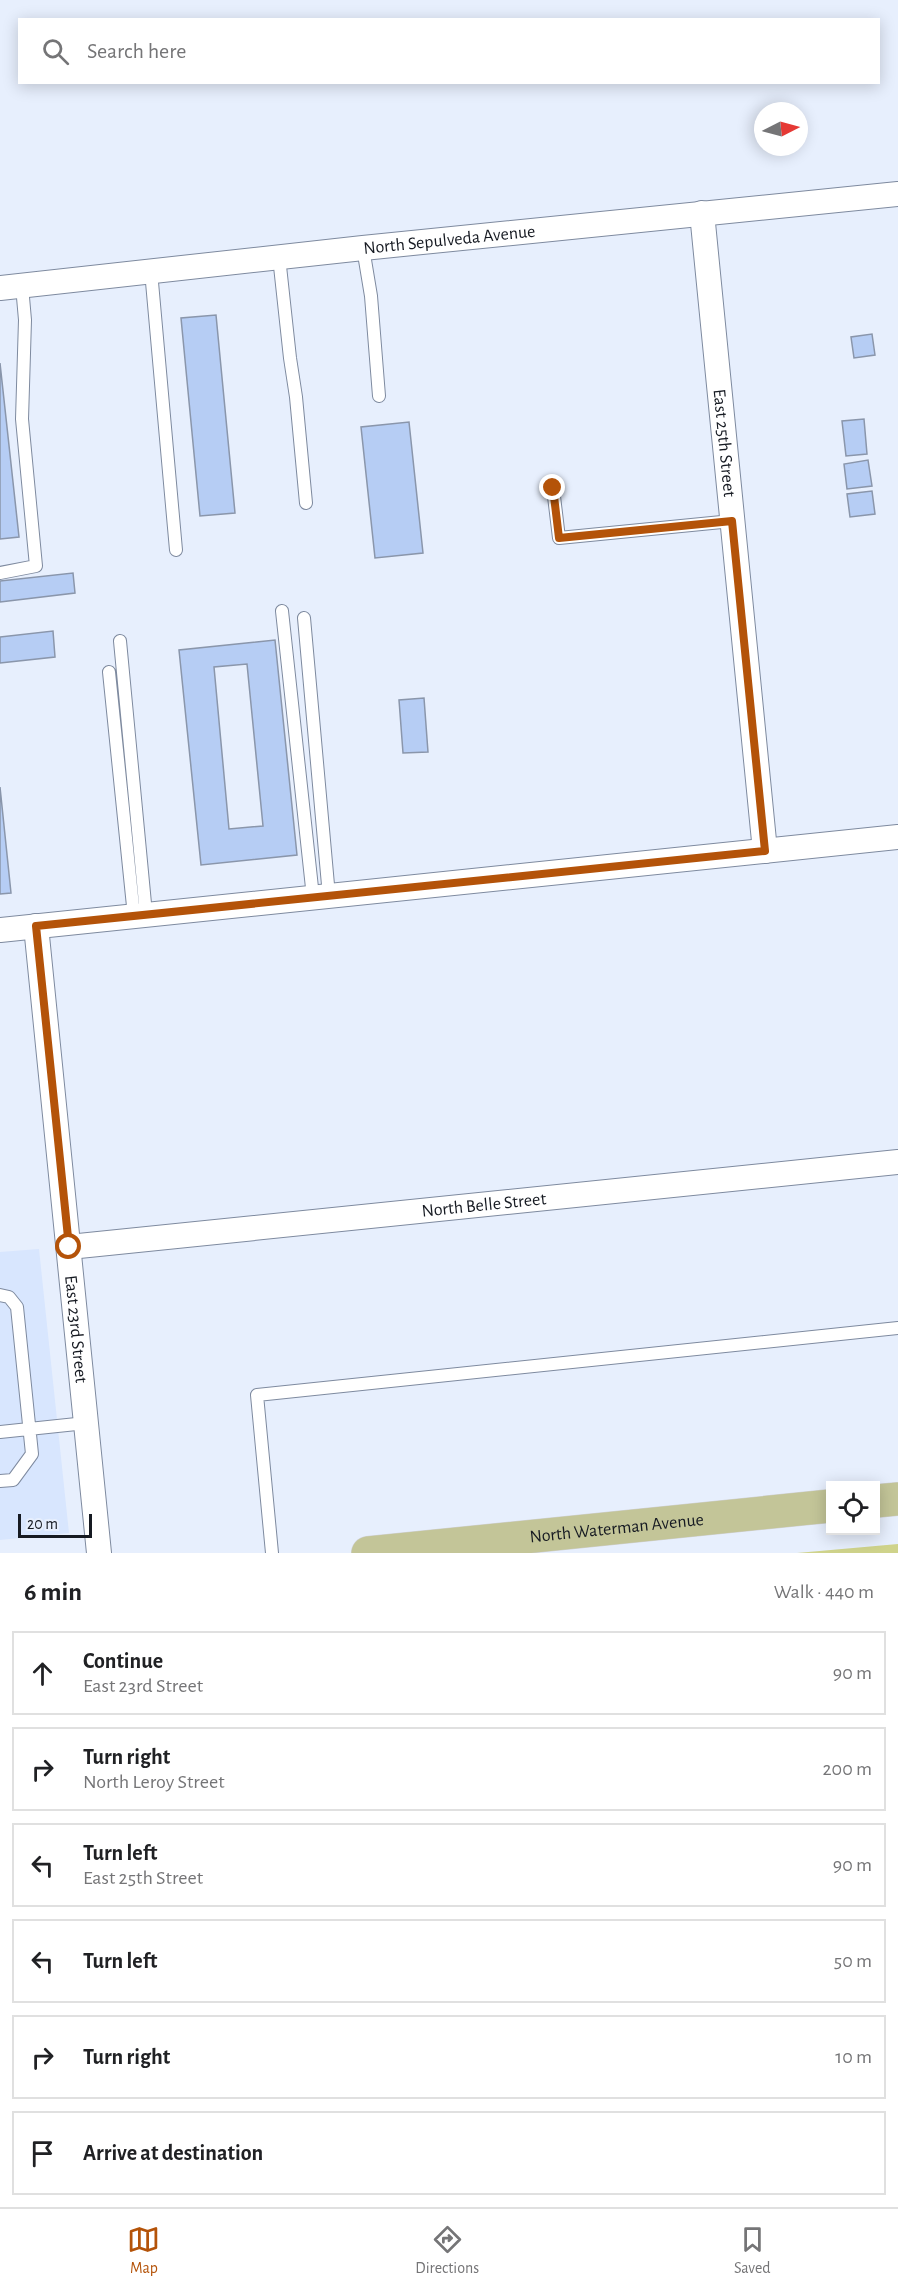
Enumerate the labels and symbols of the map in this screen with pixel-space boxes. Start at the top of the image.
north arrow [754,102,808,156]
street label: North Sepulveda Avenue [363,223,536,258]
street label: East 25th Street [709,388,738,498]
route end [539,474,565,500]
street label: North Belle Street [421,1190,547,1221]
route start [55,1233,81,1259]
street label: East 23rd Street [61,1274,90,1384]
scale bar [18,1511,92,1538]
street label: North Waterman Avenue [529,1511,705,1547]

